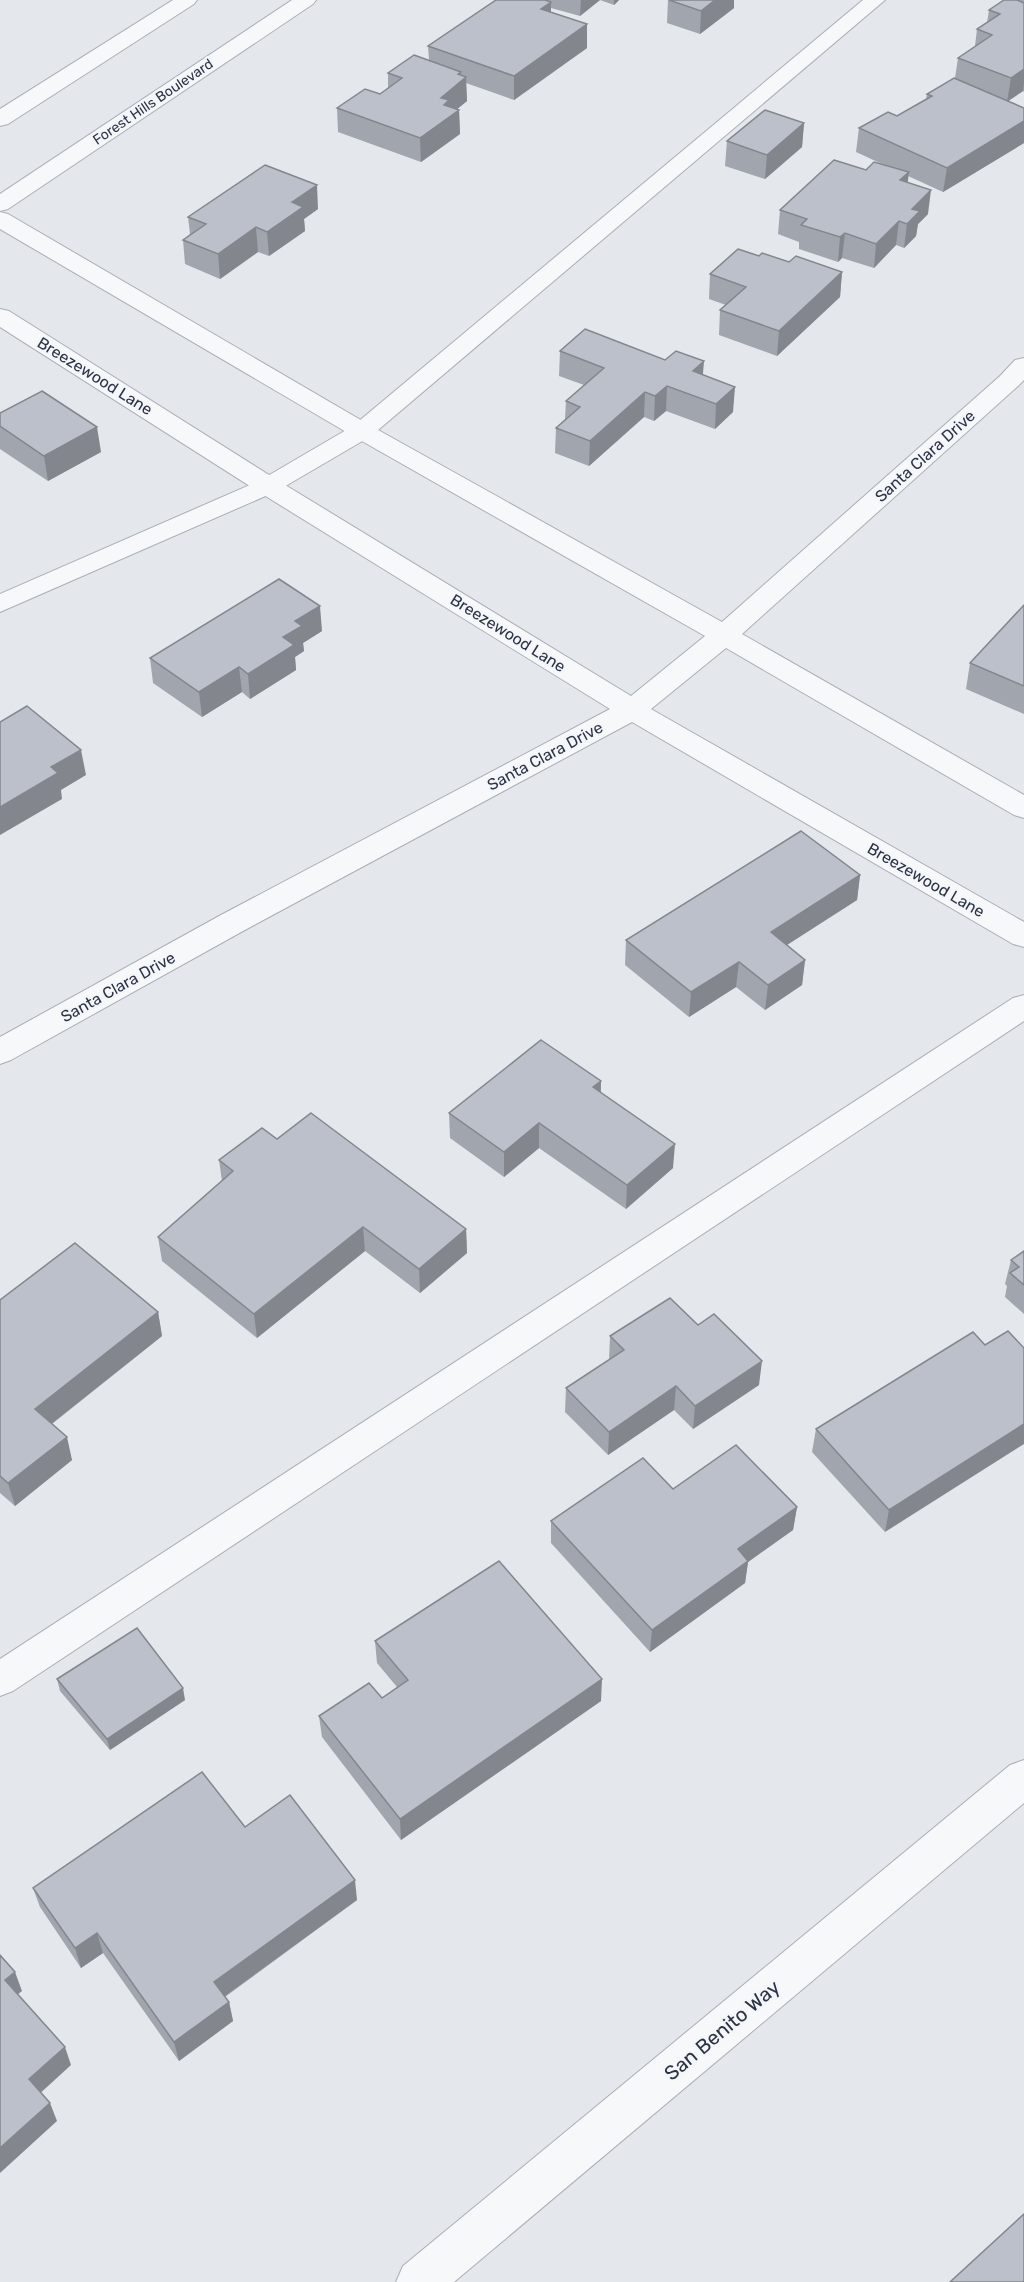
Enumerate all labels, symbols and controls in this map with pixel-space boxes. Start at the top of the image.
street label: Forest Hills Boulevard [90,55,216,149]
street label: Breezewood Lane [34,333,156,419]
street label: Santa Clara Drive [871,406,979,506]
street label: Breezewood Lane [447,590,569,676]
street label: Santa Clara Drive [484,718,606,794]
street label: Breezewood Lane [864,839,988,921]
street label: Santa Clara Drive [57,948,179,1026]
street label: San Benito Way [659,1975,785,2085]

